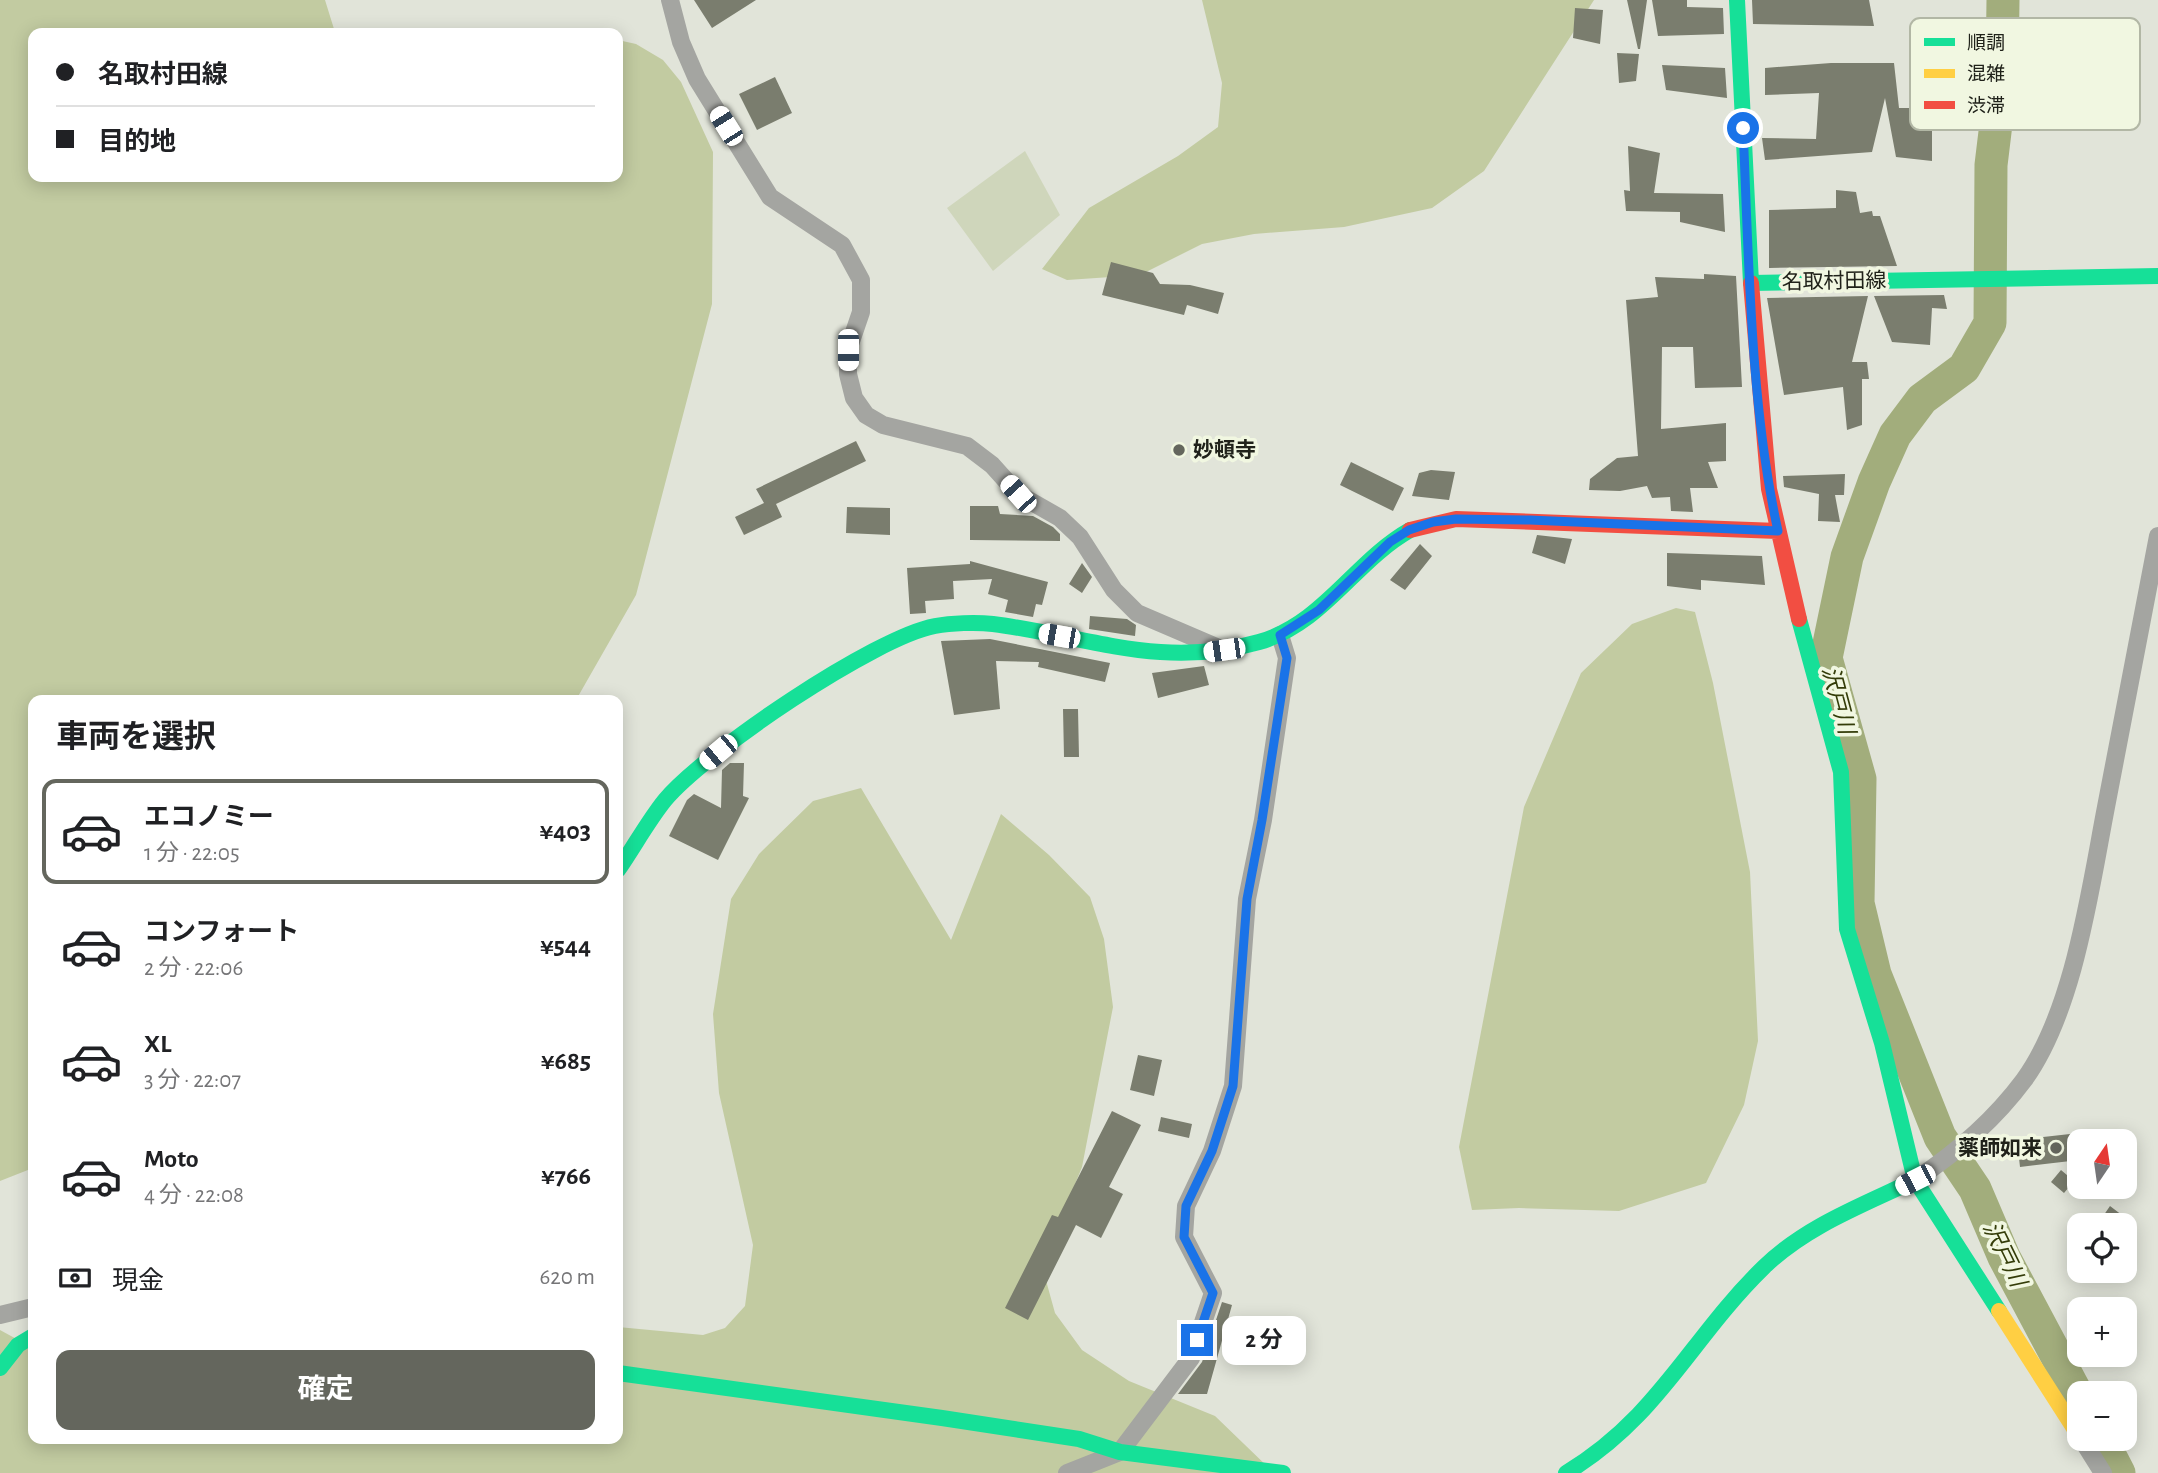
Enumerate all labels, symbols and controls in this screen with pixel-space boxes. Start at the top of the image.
legend [1910,18,2140,130]
text: 順調 [1967,33,2005,53]
text: 名取村田線 [98,62,228,88]
text: 混雑 [1967,63,2005,84]
text: 渋滞 [1967,95,2005,116]
car [706,103,747,149]
route start [1727,112,1759,144]
text: 目的地 [98,129,176,155]
street label: 名取村田線 [1781,269,1887,293]
car [838,329,859,371]
place label: 妙頓寺 [1193,439,1256,461]
marker: 妙頓寺 [1171,442,1187,458]
car [997,471,1040,517]
car [1037,622,1082,650]
car [1202,637,1247,663]
water label: 沢戸川 [1818,664,1860,740]
text: 車両を選択 [56,721,216,753]
car [696,730,741,774]
icon: car [60,800,123,863]
text: エコノミー [144,804,274,830]
text: ¥403 [539,818,591,844]
text: 1 分 · 22:05 [144,842,240,865]
icon: car [60,915,123,978]
text: コンフォート [144,919,299,945]
text: ¥544 [540,933,591,959]
text: 2 分 · 22:06 [144,957,243,980]
icon: car [60,1030,123,1093]
text: XL [144,1031,171,1057]
text: ¥685 [541,1048,591,1074]
text: 3 分 · 22:07 [144,1069,241,1092]
north arrow [2067,1129,2137,1199]
map controls [2067,1129,2137,1451]
place label: 薬師如来 [1958,1136,2042,1159]
marker: 薬師如来 [2048,1140,2064,1156]
icon: car [60,1145,123,1208]
text: Moto [144,1146,199,1172]
car [1892,1161,1939,1199]
text: ¥766 [541,1163,591,1189]
text: 4 分 · 22:08 [144,1184,244,1207]
button: locate [2067,1213,2137,1283]
water label: 沢戸川 [1978,1218,2032,1293]
icon: cash [56,1259,94,1297]
text: 620 m [539,1266,595,1289]
text: 現金 [112,1268,164,1294]
button: + [2067,1297,2137,1367]
callout: 2 分 [1222,1316,1306,1364]
route end [1181,1324,1213,1356]
text: 2 分 [1245,1329,1283,1352]
button: 確定 [56,1350,595,1430]
button: − [2067,1381,2137,1451]

